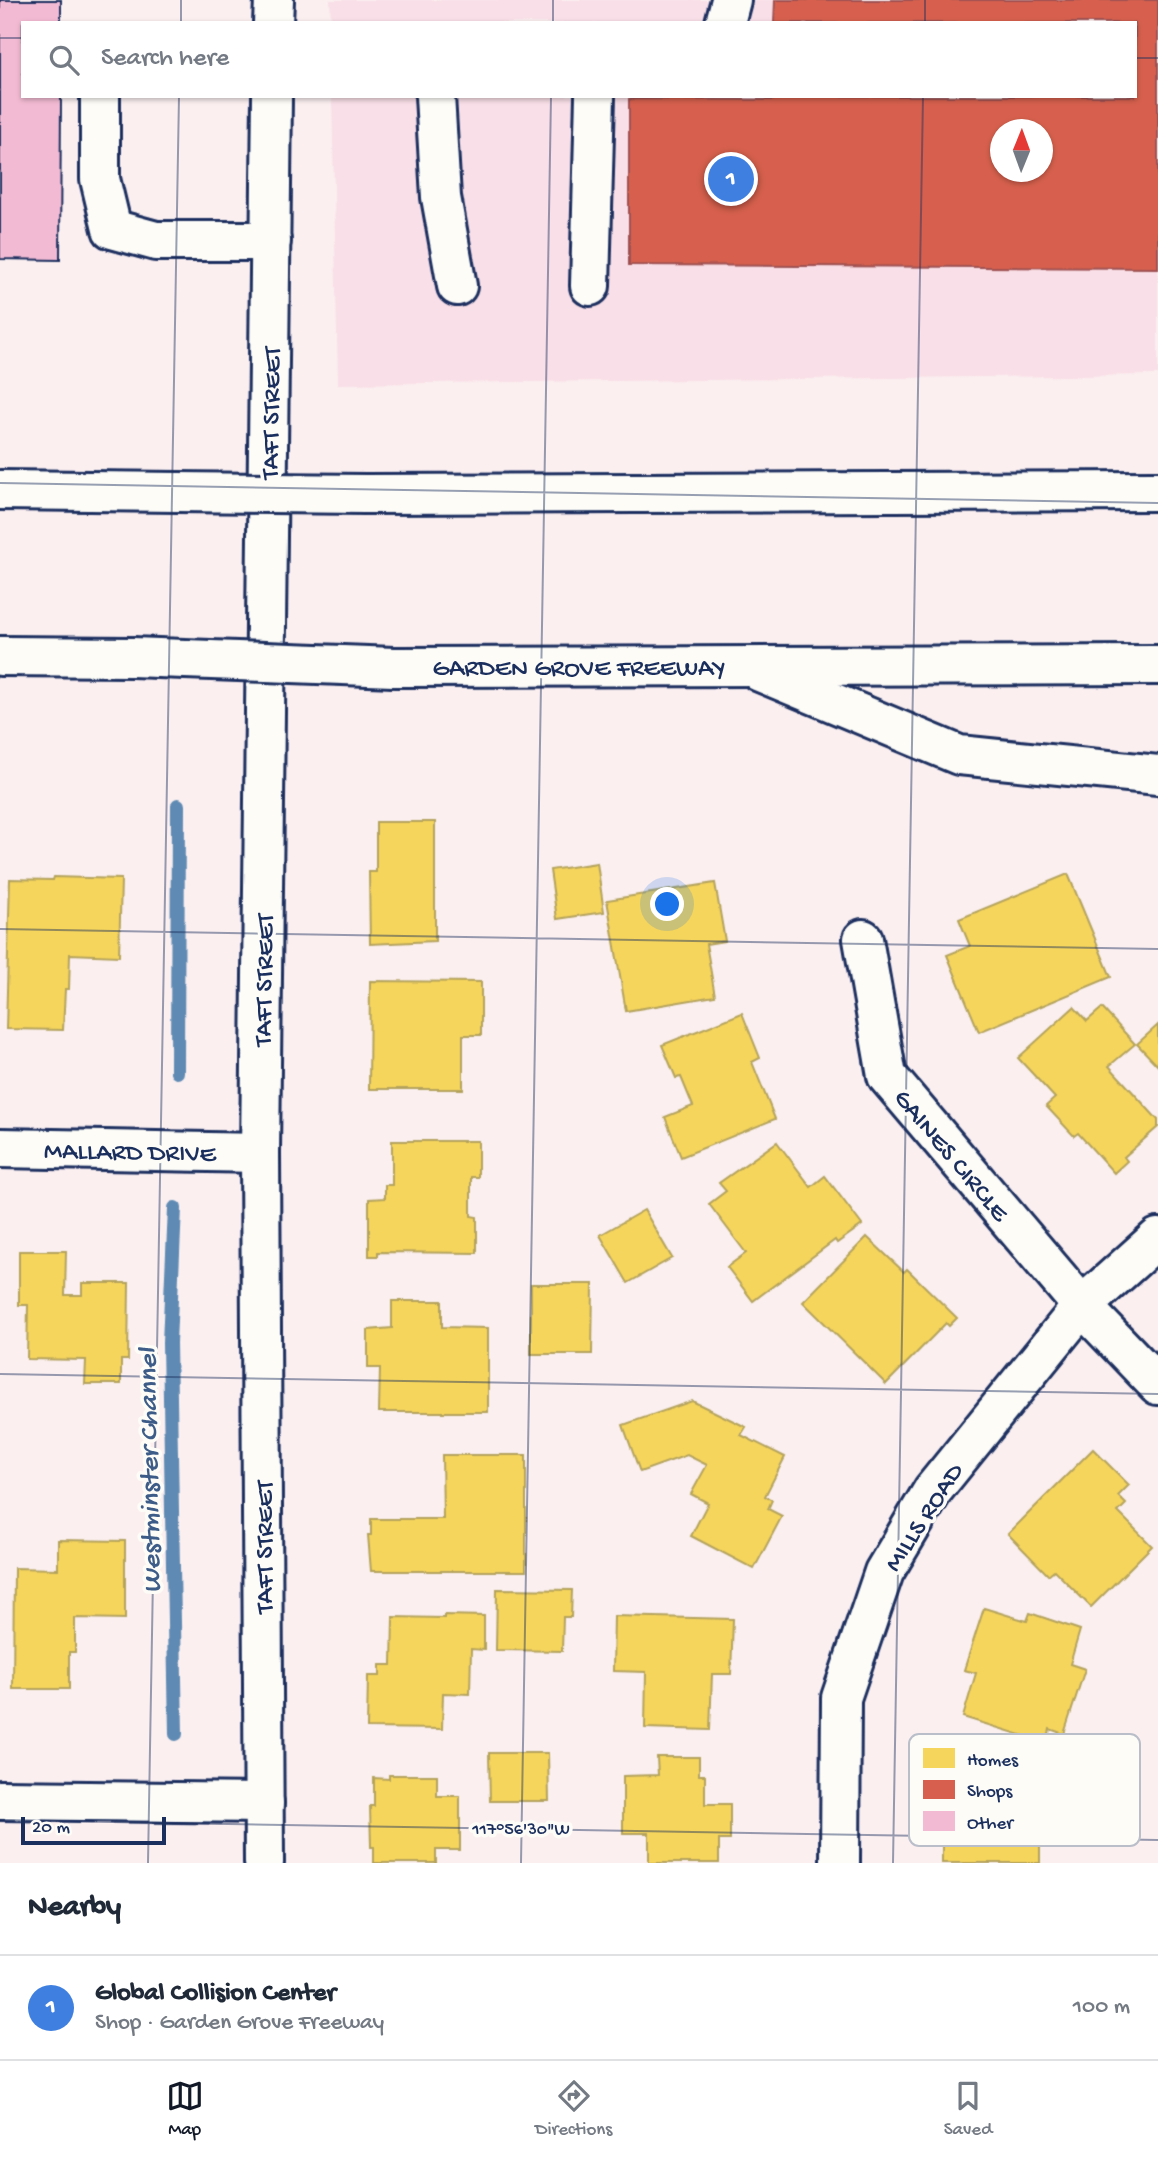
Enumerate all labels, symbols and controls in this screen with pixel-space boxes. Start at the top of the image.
search box [21,21,1137,98]
icon: search [45,41,83,79]
text: Search here [101,44,229,75]
north arrow [990,119,1053,182]
pin: 1 [708,153,754,205]
street label: TAFT STREET [257,345,290,482]
street label: GARDEN GROVE FREEWAY [433,655,725,686]
your location [650,887,684,921]
street label: TAFT STREET [250,912,283,1049]
street label: GAINES CIRCLE [885,1084,1014,1230]
street label: MALLARD DRIVE [44,1138,217,1172]
water label: Westminster Channel [133,1346,170,1594]
street label: MILLS ROAD [879,1458,972,1579]
street label: TAFT STREET [252,1480,283,1615]
legend [909,1734,1140,1846]
text: Homes [967,1750,1019,1773]
text: Shops [967,1781,1013,1804]
text: Other [967,1813,1015,1836]
scale bar [21,1814,166,1846]
text: 20 m [32,1817,70,1840]
text: 117°56'30"W [471,1820,570,1841]
text: Nearby [28,1891,121,1926]
text: Global Collision Center [95,1979,336,2010]
text: 1 [46,1994,56,2021]
text: 100 m [1073,1994,1130,2021]
text: Shop · Garden Grove Freeway [95,2010,384,2037]
tab: Map [166,2077,204,2142]
tab: Directions [535,2077,612,2142]
tab: Saved [944,2077,992,2142]

